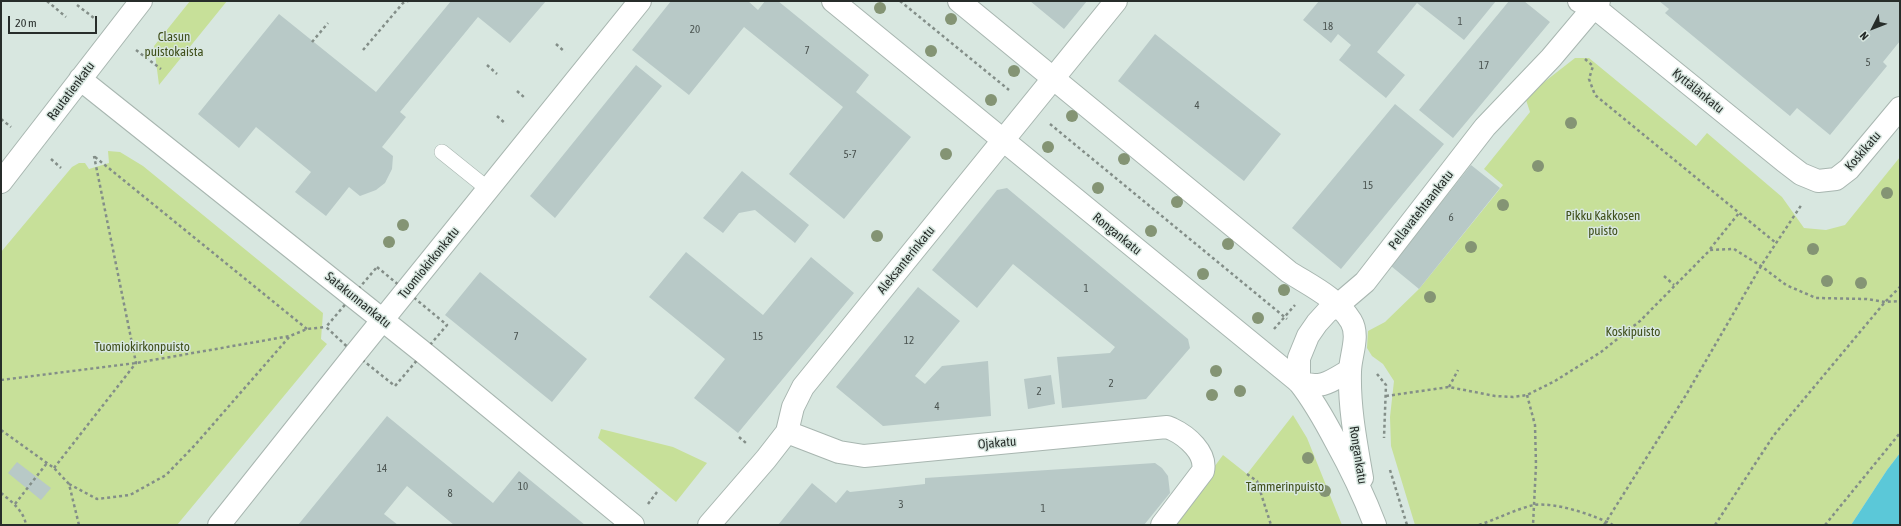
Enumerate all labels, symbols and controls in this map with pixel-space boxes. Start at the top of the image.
scale bar [10,8,99,34]
north arrow [1853,8,1893,48]
house number: 1 [1457,15,1463,29]
text: 20 m [15,16,37,30]
house number: 18 [1323,20,1333,34]
house number: 20 [690,23,700,37]
park label: Clasun puistokaista [145,29,203,60]
text: N [1857,30,1871,42]
house number: 7 [804,44,810,58]
house number: 5 [1865,56,1871,70]
street label: Rautatienkatu [44,59,98,123]
house number: 17 [1479,59,1489,73]
street label: Kyttälänkatu [1669,65,1727,117]
house number: 4 [1194,99,1200,113]
street label: Koskikatu [1842,128,1884,174]
house number: 5-7 [843,148,857,162]
street label: Pellavatehtaankatu [1385,167,1457,253]
house number: 15 [1363,179,1373,193]
park label: Pikku Kakkosen puisto [1566,208,1640,239]
street label: Rongankatu [1089,210,1145,258]
house number: 6 [1448,211,1454,225]
street label: Aleksanterinkatu [874,223,938,297]
street label: Tuomiokirkonkatu [395,224,463,302]
street label: Satakunnankatu [322,269,394,331]
house number: 1 [1083,282,1089,296]
park label: Koskipuisto [1606,324,1660,340]
house number: 7 [513,330,519,344]
house number: 15 [753,330,763,344]
house number: 12 [904,334,914,348]
park label: Tuomiokirkonpuisto [94,339,190,355]
house number: 2 [1108,377,1114,391]
house number: 2 [1036,385,1042,399]
house number: 4 [934,400,940,414]
street label: Rongankatu [1346,425,1370,485]
street label: Ojakatu [977,434,1017,452]
house number: 14 [377,462,387,476]
park label: Tammerinpuisto [1246,479,1324,495]
house number: 10 [518,480,528,494]
house number: 8 [447,487,453,501]
house number: 3 [898,498,904,512]
house number: 1 [1040,502,1046,516]

